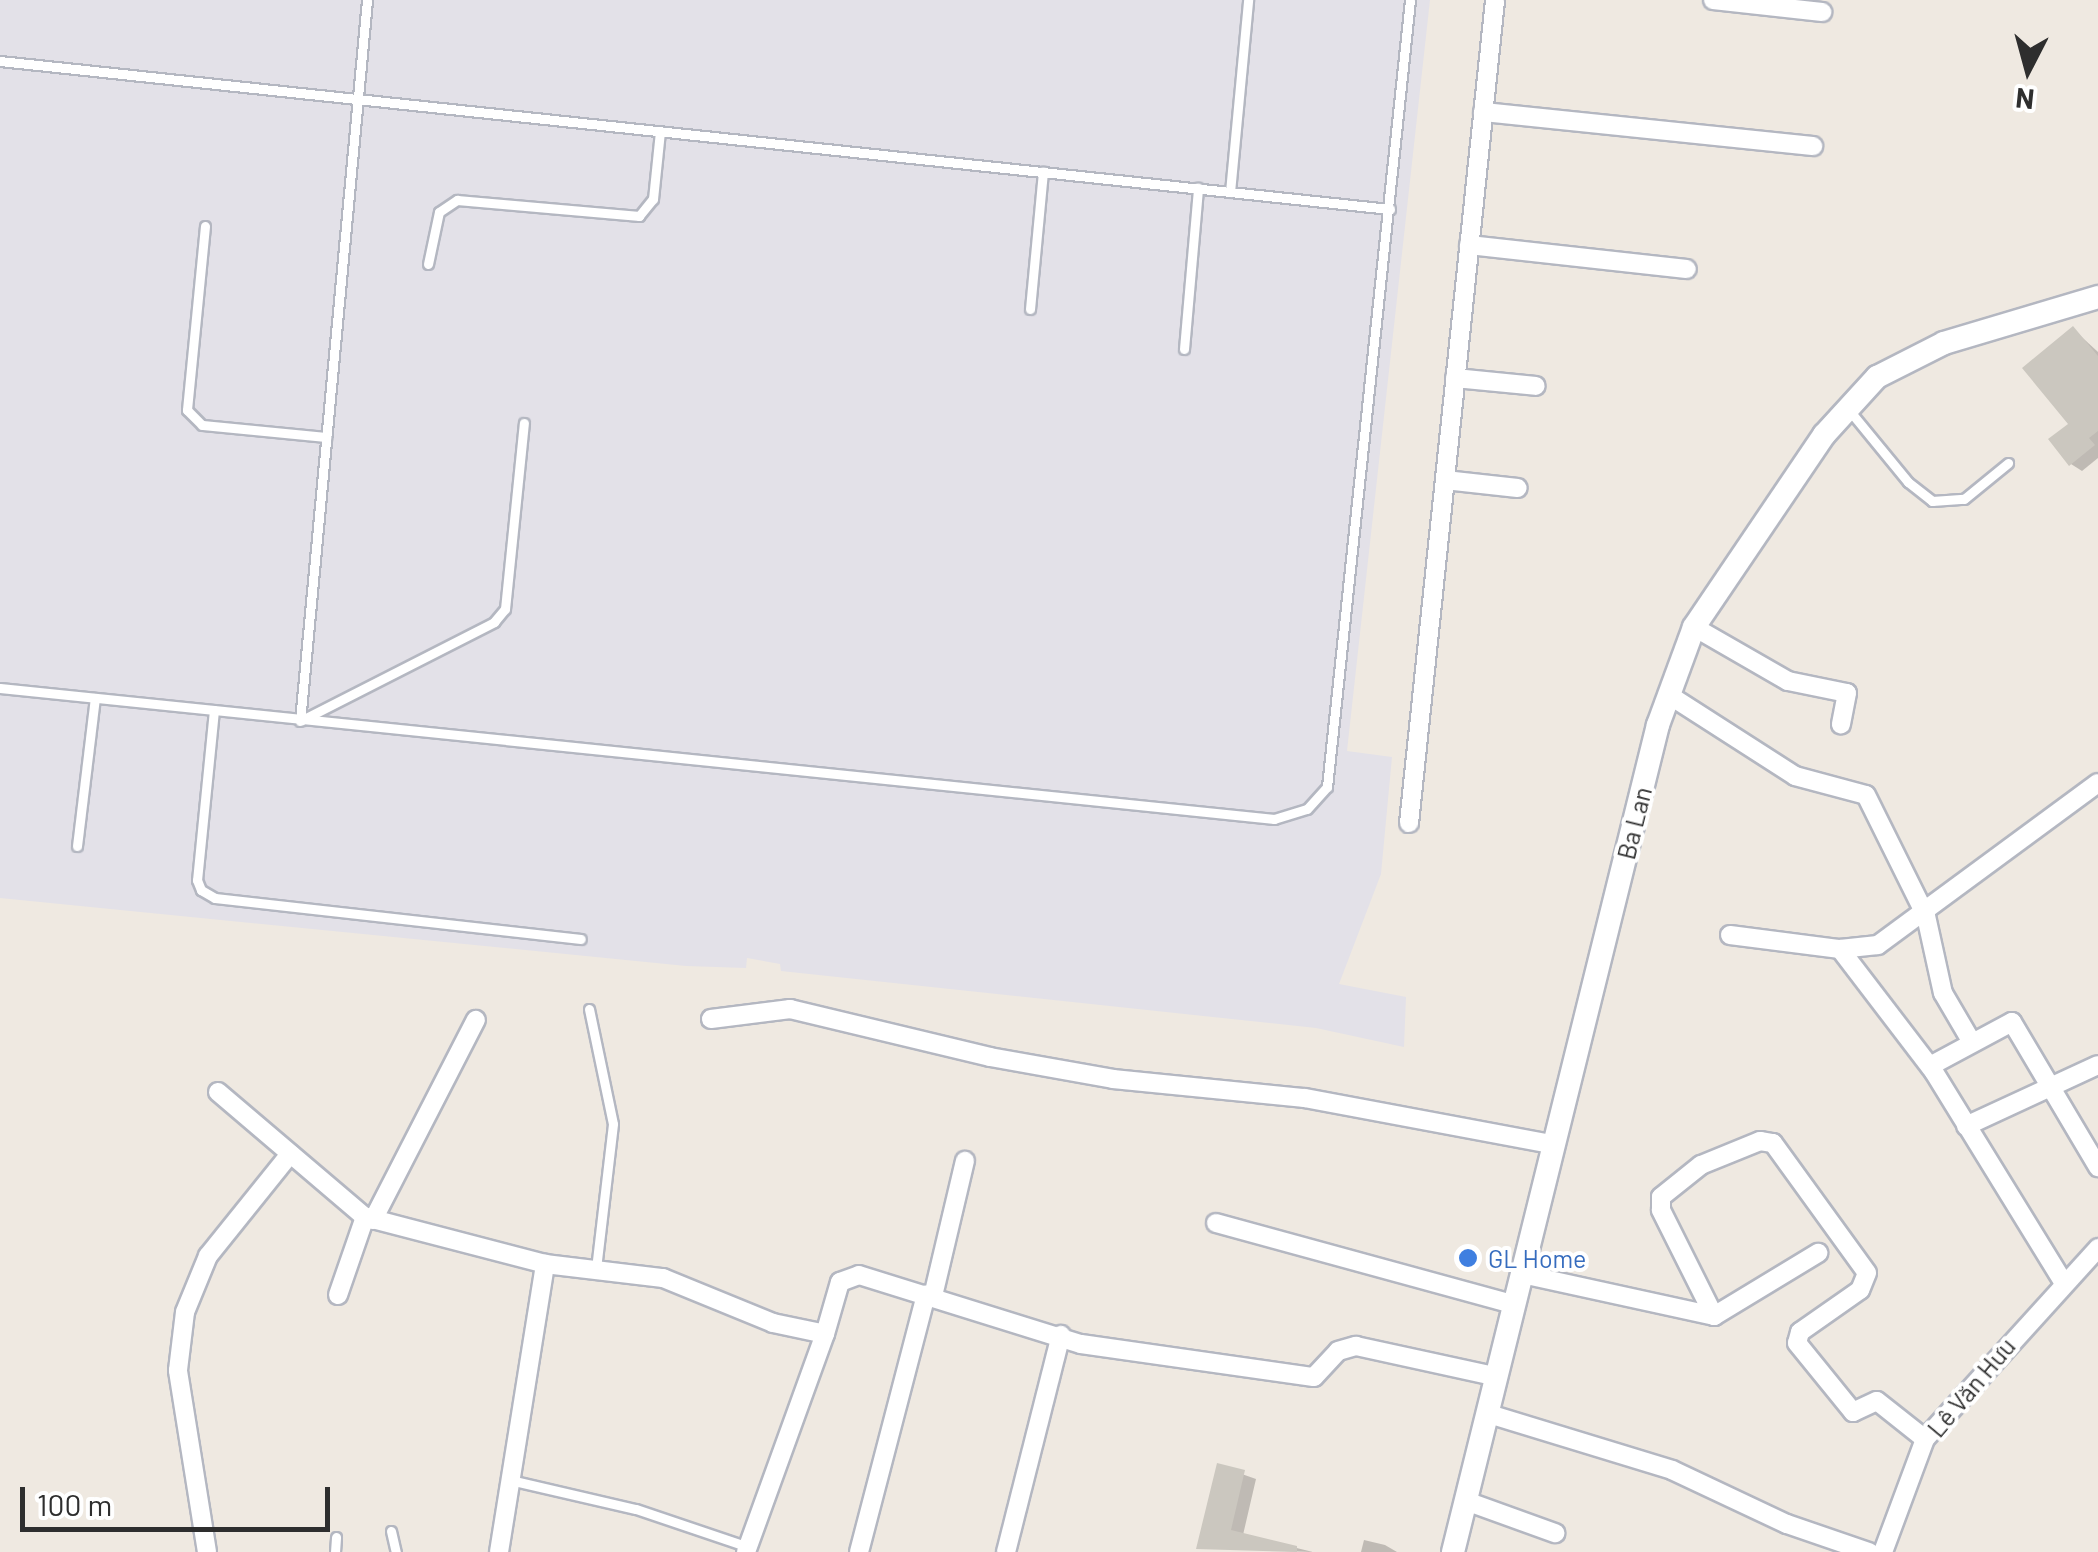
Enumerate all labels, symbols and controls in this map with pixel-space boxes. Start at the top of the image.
north arrow [1978,20,2078,120]
text: N [2014,82,2036,118]
street label: Ba Lan [1611,784,1657,862]
place label: GL Home [1488,1243,1586,1273]
marker: GL Home [1457,1247,1479,1269]
street label: Lê Văn Hưu [1921,1331,2021,1443]
scale bar [25,1467,335,1529]
text: 100 m [37,1486,112,1522]

